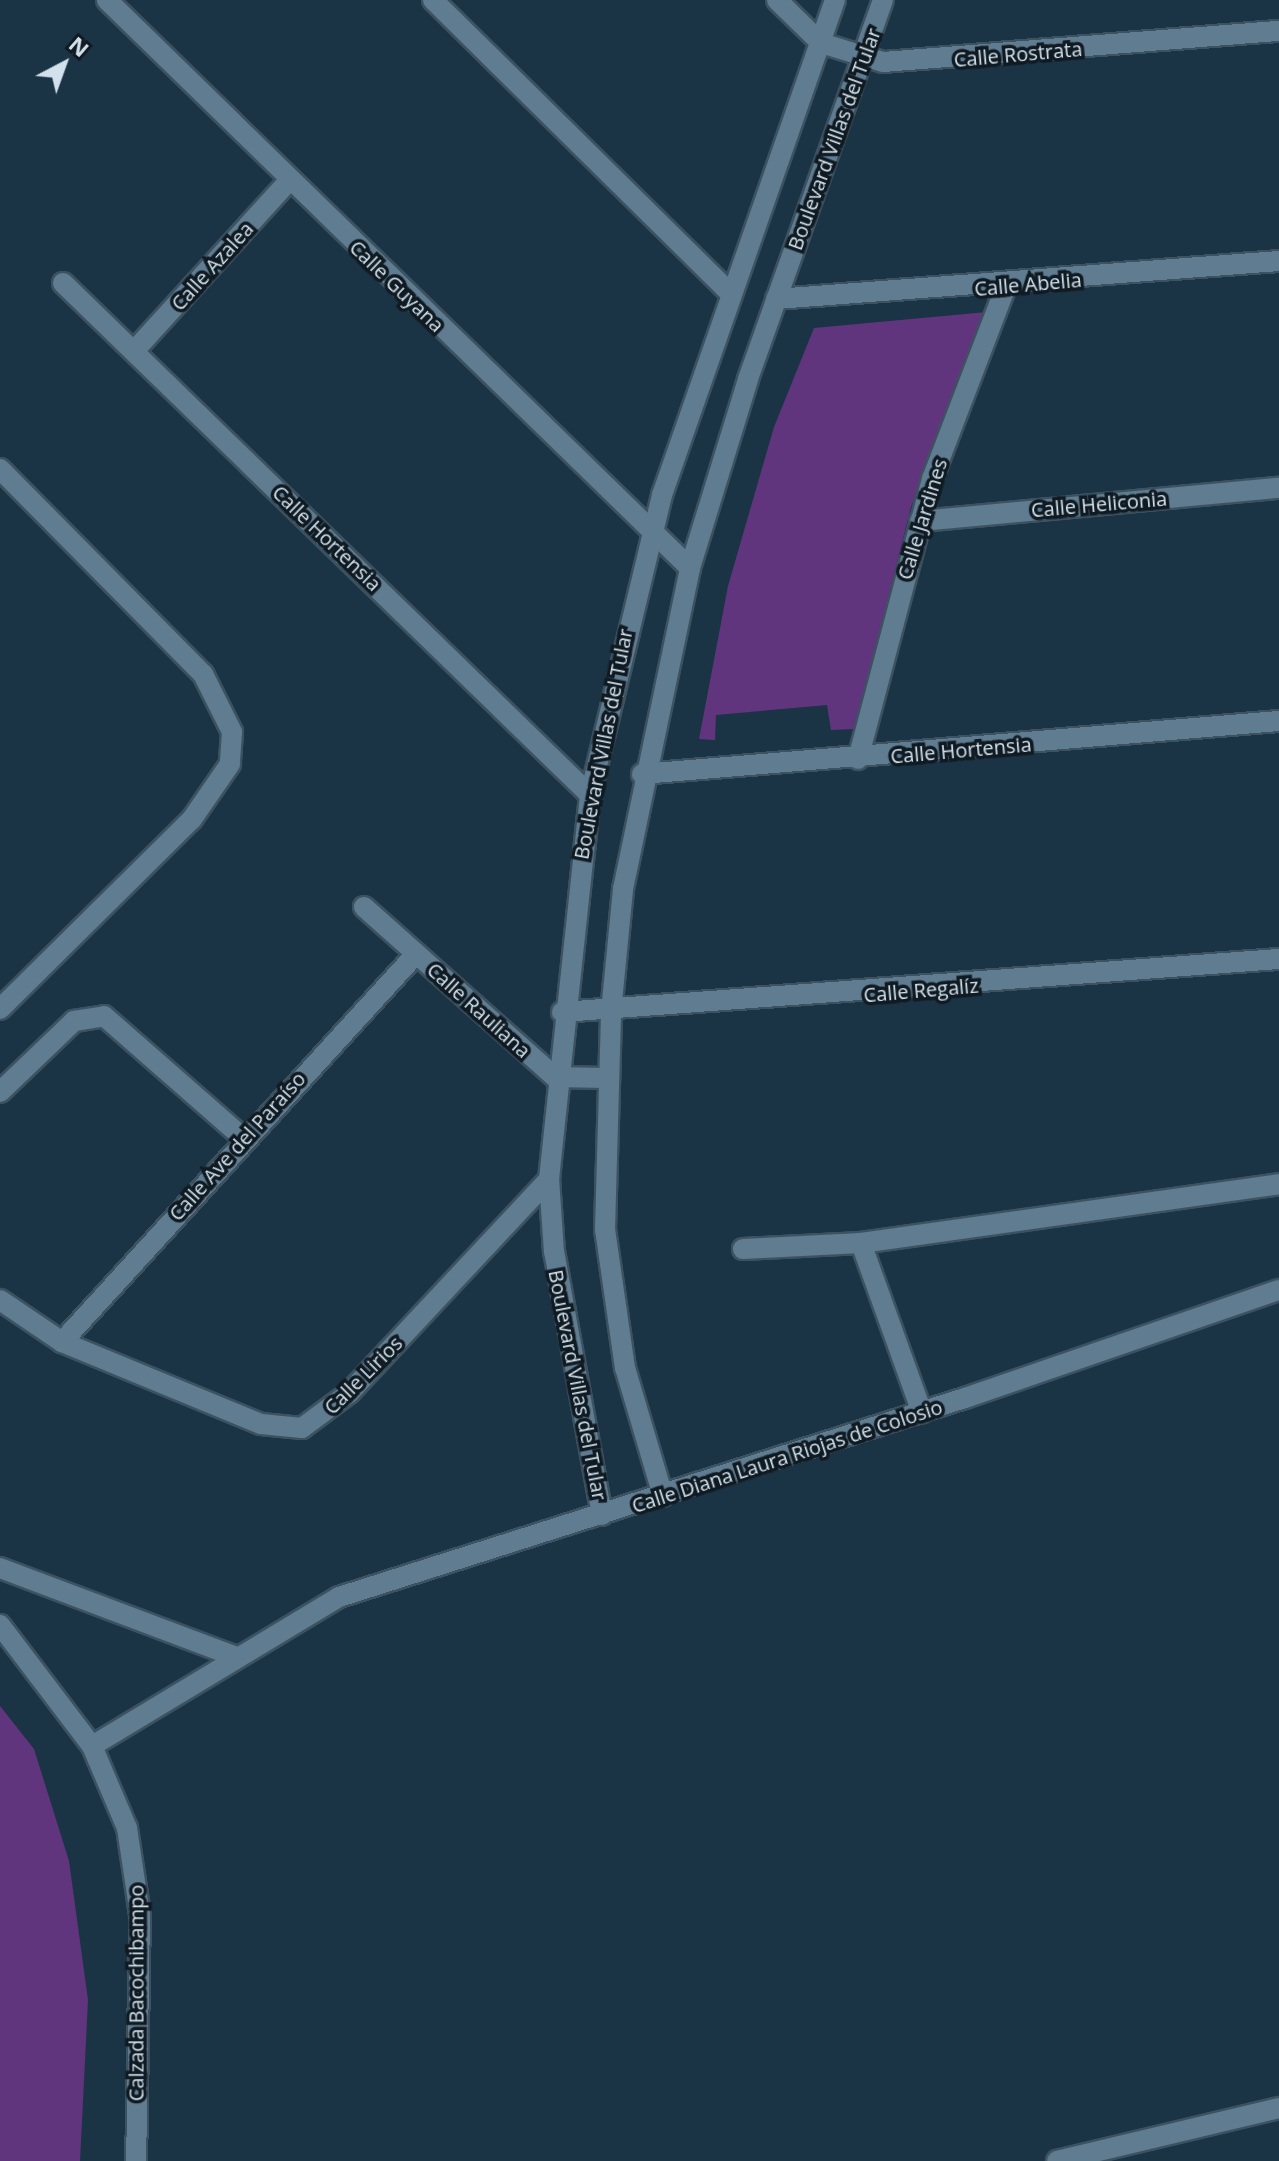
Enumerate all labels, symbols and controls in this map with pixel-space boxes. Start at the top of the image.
north arrow [24,24,104,104]
street label: Boulevard Villas del Tular [783,25,885,253]
text: N [63,29,96,63]
street label: Calle Rostrata [953,36,1083,72]
street label: Calle Azalea [166,217,258,315]
street label: Calle Guyana [345,235,449,337]
street label: Calle Abelia [973,267,1083,301]
street label: Calle Jardines [892,456,952,582]
street label: Calle Hortensia [268,480,386,596]
street label: Calle Heliconia [1030,486,1168,522]
street label: Boulevard Villas del Tular [569,627,637,861]
street label: Calle Hortensia [889,732,1033,768]
street label: Calle Rauliana [422,957,536,1063]
street label: Calle Regalíz [863,973,979,1007]
street label: Calle Ave del Paraíso [164,1067,310,1225]
street label: Boulevard Villas del Tular [544,1268,612,1502]
street label: Calle Lirios [319,1331,407,1419]
street label: Calle Diana Laura Riojas de Colosio [629,1394,945,1518]
street label: Calzada Bacochibampo [124,1885,148,2101]

